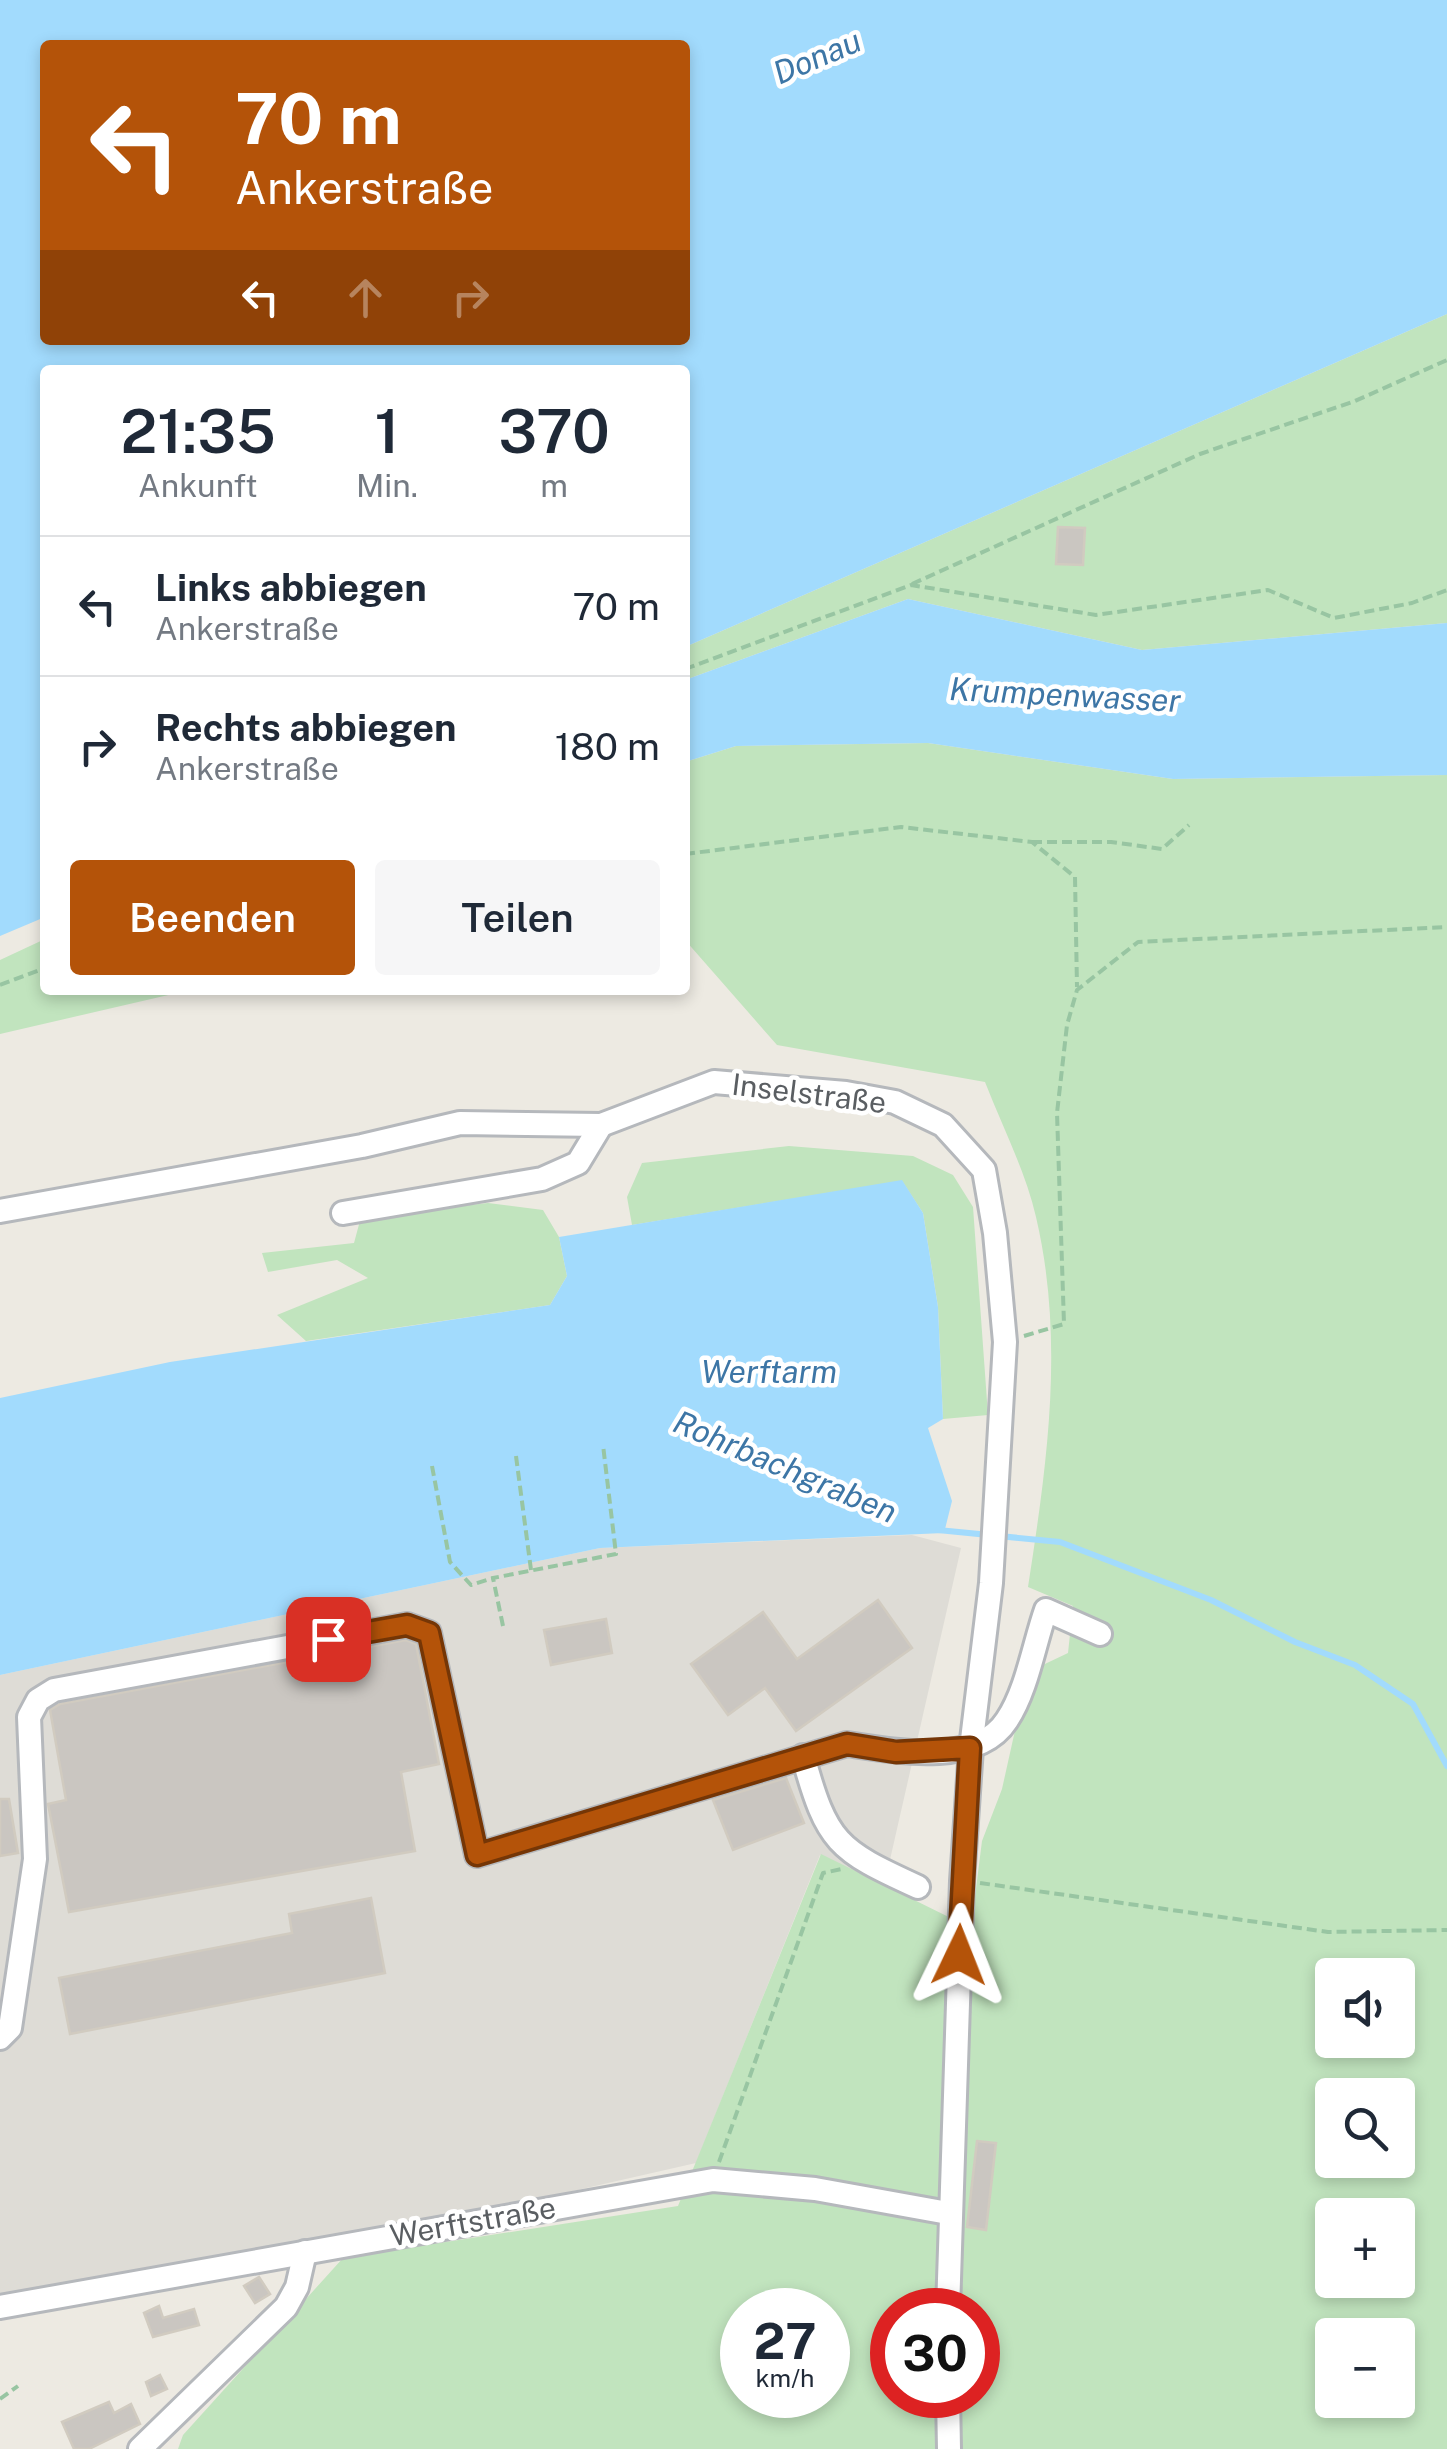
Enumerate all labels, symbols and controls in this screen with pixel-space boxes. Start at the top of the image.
water label: Donau [767,22,866,91]
text: 70 m [235,77,402,160]
icon: left [70,80,200,210]
text: Ankerstraße [235,161,494,214]
icon: left [233,270,288,325]
icon: ahead [338,270,393,325]
icon: right [443,270,498,325]
text: 21:35 [120,396,276,467]
text: 1 [374,396,400,467]
text: 370 [498,396,610,467]
text: Ankunft [138,467,258,504]
text: Min. [356,467,418,504]
text: m [540,467,568,504]
text: Links abbiegen [155,565,427,610]
icon: left [70,579,125,634]
text: 70 m [573,584,660,629]
text: Ankerstraße [155,610,339,647]
water label: Krumpenwasser [948,670,1183,719]
text: Rechts abbiegen [155,705,457,750]
icon: right [70,719,125,774]
text: 180 m [555,724,660,769]
text: Ankerstraße [155,750,339,787]
button: Beenden [70,860,355,975]
button: Teilen [375,860,660,975]
street label: Inselstraße [730,1066,888,1120]
water label: Werftarm [701,1353,837,1390]
water label: Rohrbachgraben [668,1403,902,1530]
pin [286,1597,371,1682]
icon: arrive [301,1612,356,1667]
position arrow [907,1903,1011,2007]
map controls [1315,1958,1415,2418]
button: sound [1315,1958,1415,2058]
button: search [1315,2078,1415,2178]
street label: Werftstraße [387,2189,559,2253]
button: + [1315,2198,1415,2298]
speed limit sign: 30 [870,2288,1000,2418]
text: 27 [753,2311,817,2370]
button: − [1315,2318,1415,2418]
text: km/h [756,2363,814,2393]

